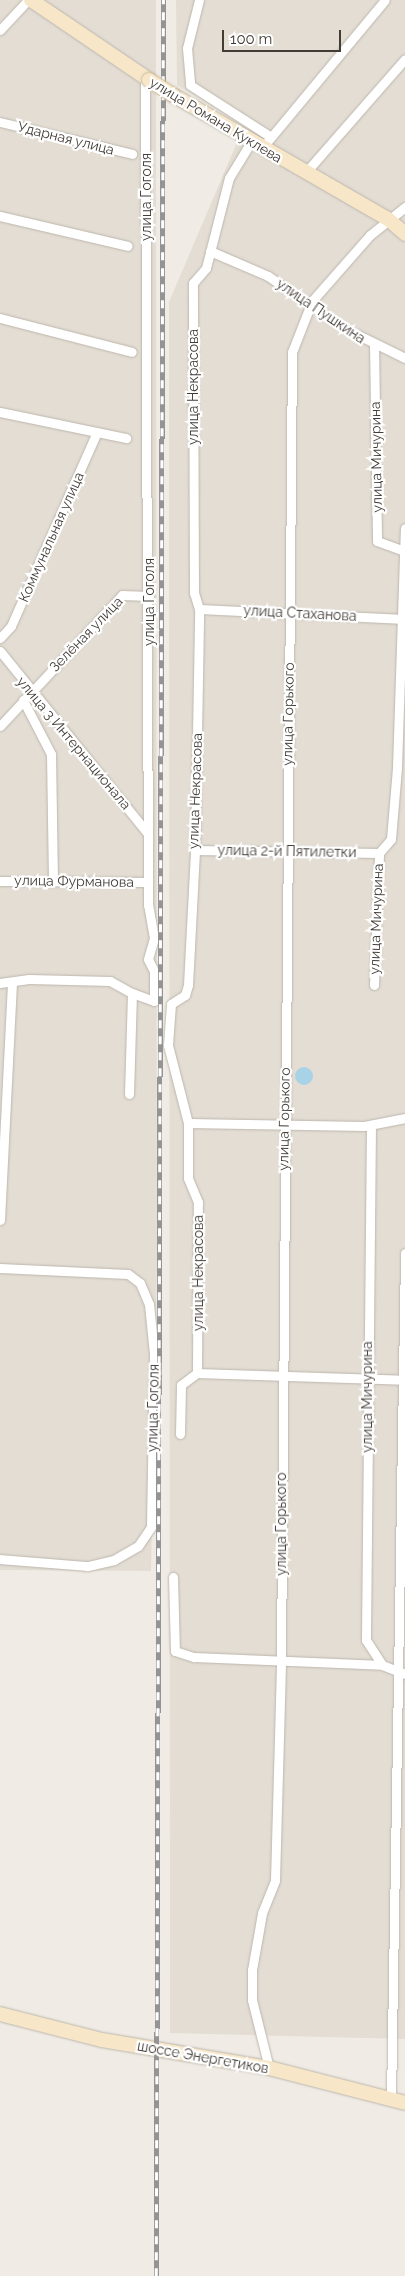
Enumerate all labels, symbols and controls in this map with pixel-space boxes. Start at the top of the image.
scale bar [225,20,344,52]
text: 100 m [230,30,272,48]
street label: улица Романа Куклева [147,74,285,166]
street label: Ударная улица [16,118,116,158]
street label: улица Гоголя [138,153,154,241]
street label: улица Пушкина [273,275,369,347]
street label: улица Некрасова [185,329,201,445]
street label: улица Мичурина [367,401,385,513]
street label: Коммунальная улица [15,469,87,605]
street label: улица Гоголя [141,558,157,646]
street label: Зелёная улица [46,593,126,675]
street label: улица Стаханова [243,602,357,624]
street label: улица Горького [279,662,297,766]
street label: улица 3 Интернационала [13,673,135,813]
street label: улица Некрасова [185,733,205,849]
street label: улица 2-й Пятилетки [217,841,357,861]
street label: улица Мичурина [366,863,386,975]
street label: улица Фурманова [14,872,134,890]
street label: улица Горького [275,1067,293,1171]
street label: улица Некрасова [190,1215,206,1331]
street label: улица Мичурина [359,1341,375,1453]
street label: улица Гоголя [144,1364,162,1452]
street label: улица Горького [273,1472,289,1576]
street label: шоссе Энергетиков [136,2037,270,2077]

